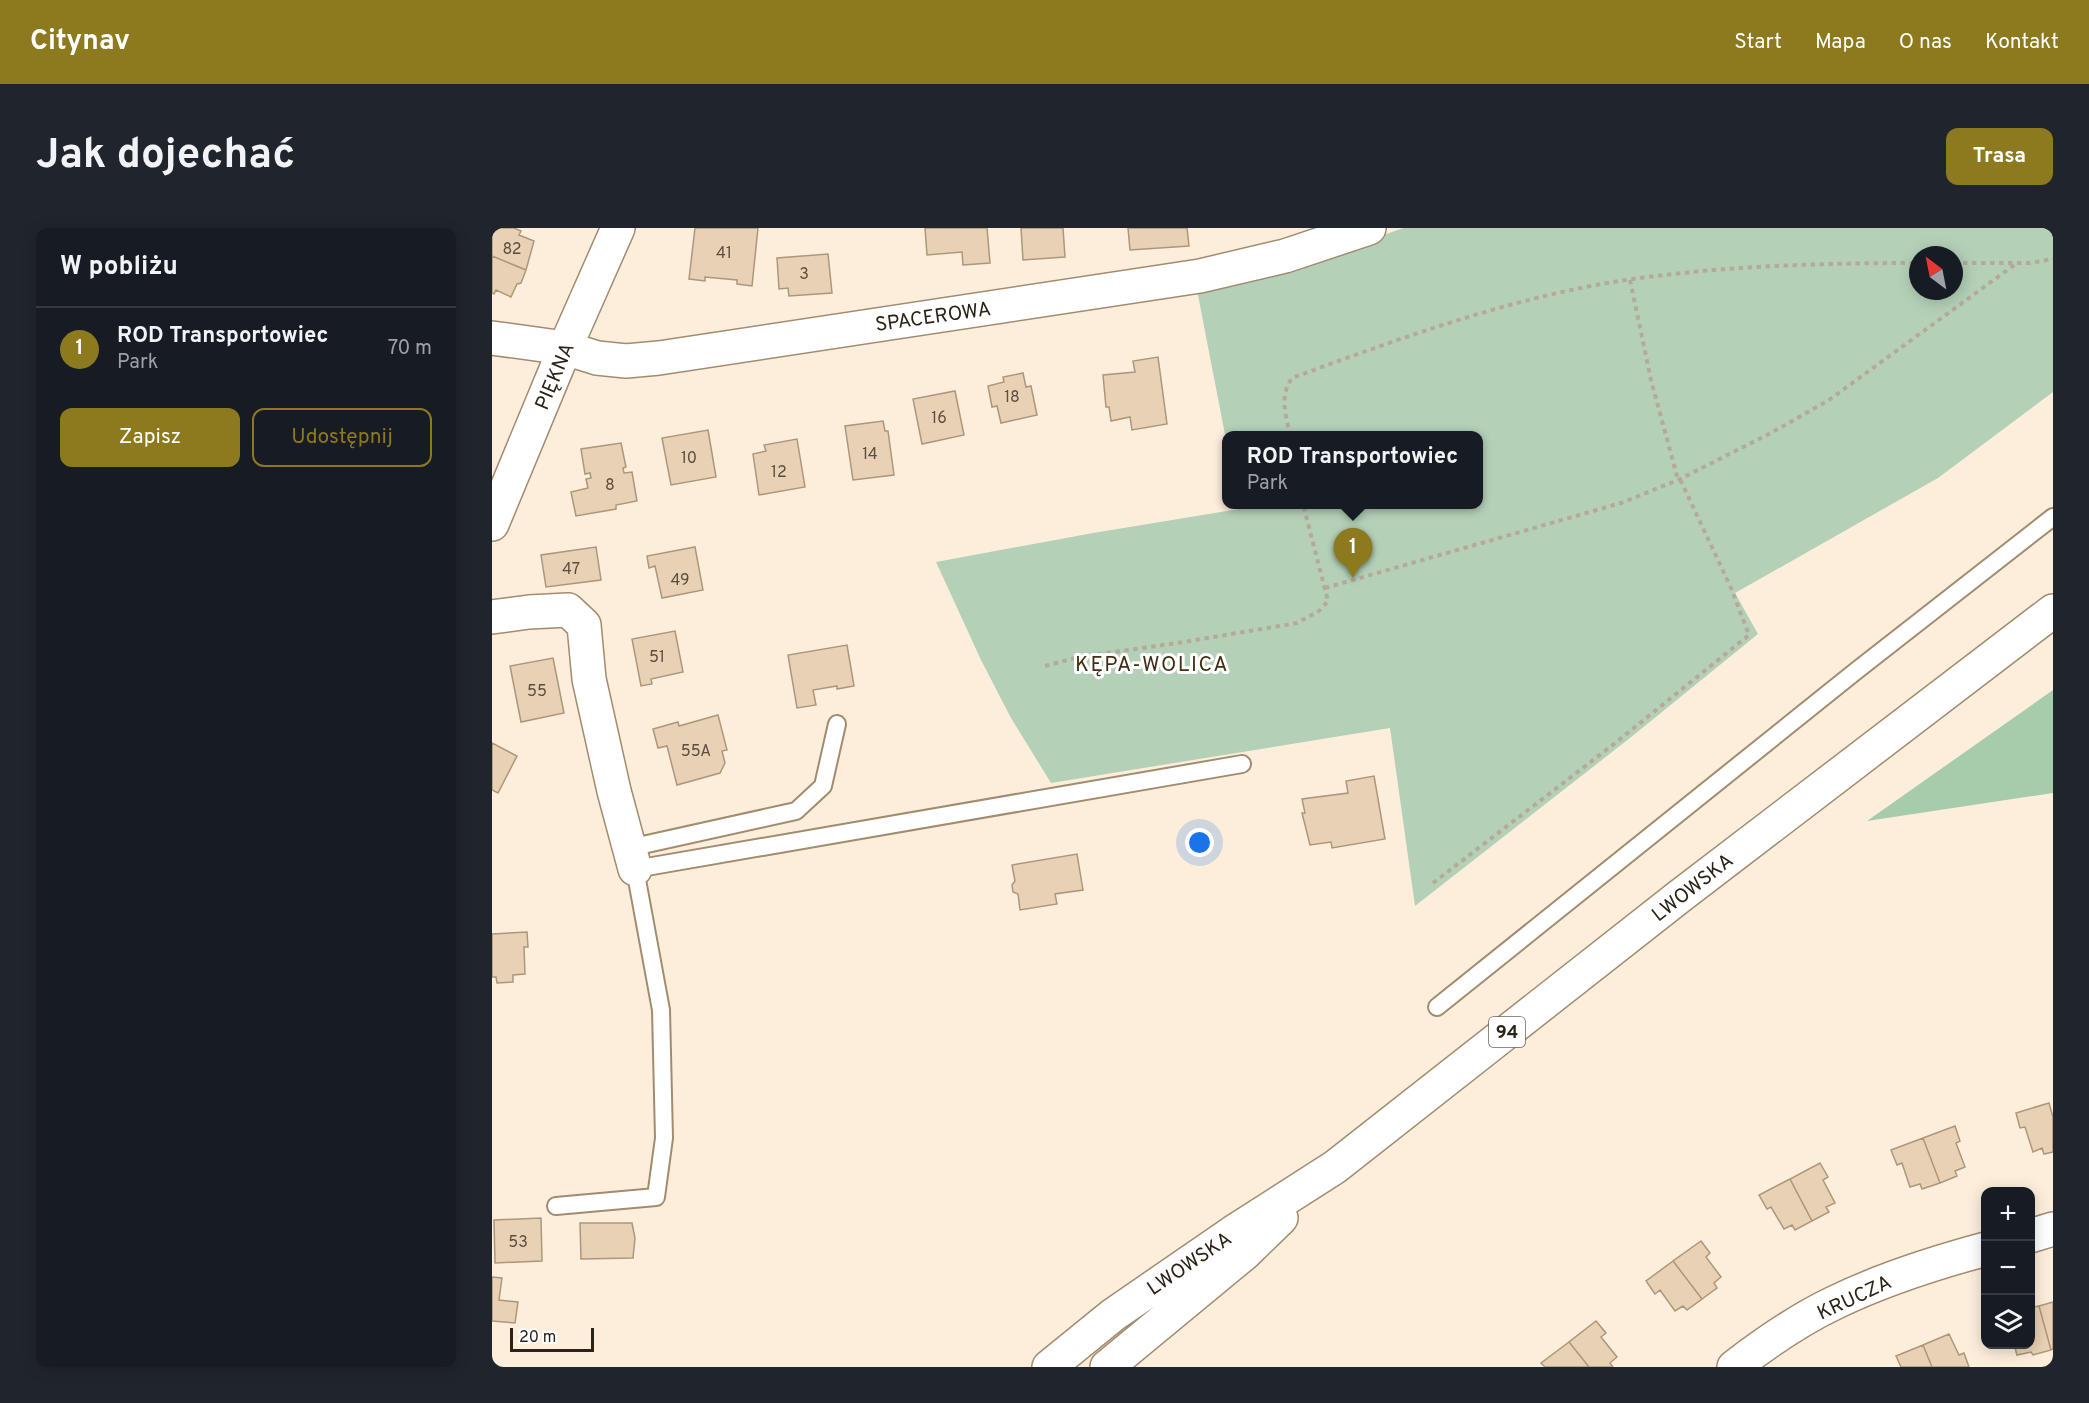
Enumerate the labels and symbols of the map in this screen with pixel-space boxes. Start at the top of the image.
house number: 82 [502,240,522,260]
house number: 41 [716,244,732,264]
north arrow [1909,246,1963,300]
house number: 3 [799,265,809,285]
street label: SPACEROWA [874,297,993,339]
street label: PIĘKNA [530,339,582,414]
house number: 18 [1004,388,1020,408]
house number: 16 [931,409,947,429]
house number: 14 [862,445,878,465]
house number: 10 [681,449,697,469]
house number: 12 [771,463,787,483]
house number: 8 [605,476,615,496]
pin: 1 [1334,528,1372,578]
house number: 47 [562,560,580,580]
house number: 49 [670,571,690,591]
house number: 51 [649,648,665,668]
district label: KĘPA-WOLICA [1075,652,1229,679]
house number: 55 [527,682,547,702]
house number: 55A [681,742,711,762]
your location [1185,828,1214,857]
street label: LWOWSKA [1647,849,1739,929]
road number: 94 [1489,1017,1525,1047]
street label: LWOWSKA [1143,1227,1237,1302]
house number: 53 [508,1233,528,1253]
street label: KRUCZA [1813,1270,1896,1327]
scale bar [510,1325,594,1352]

